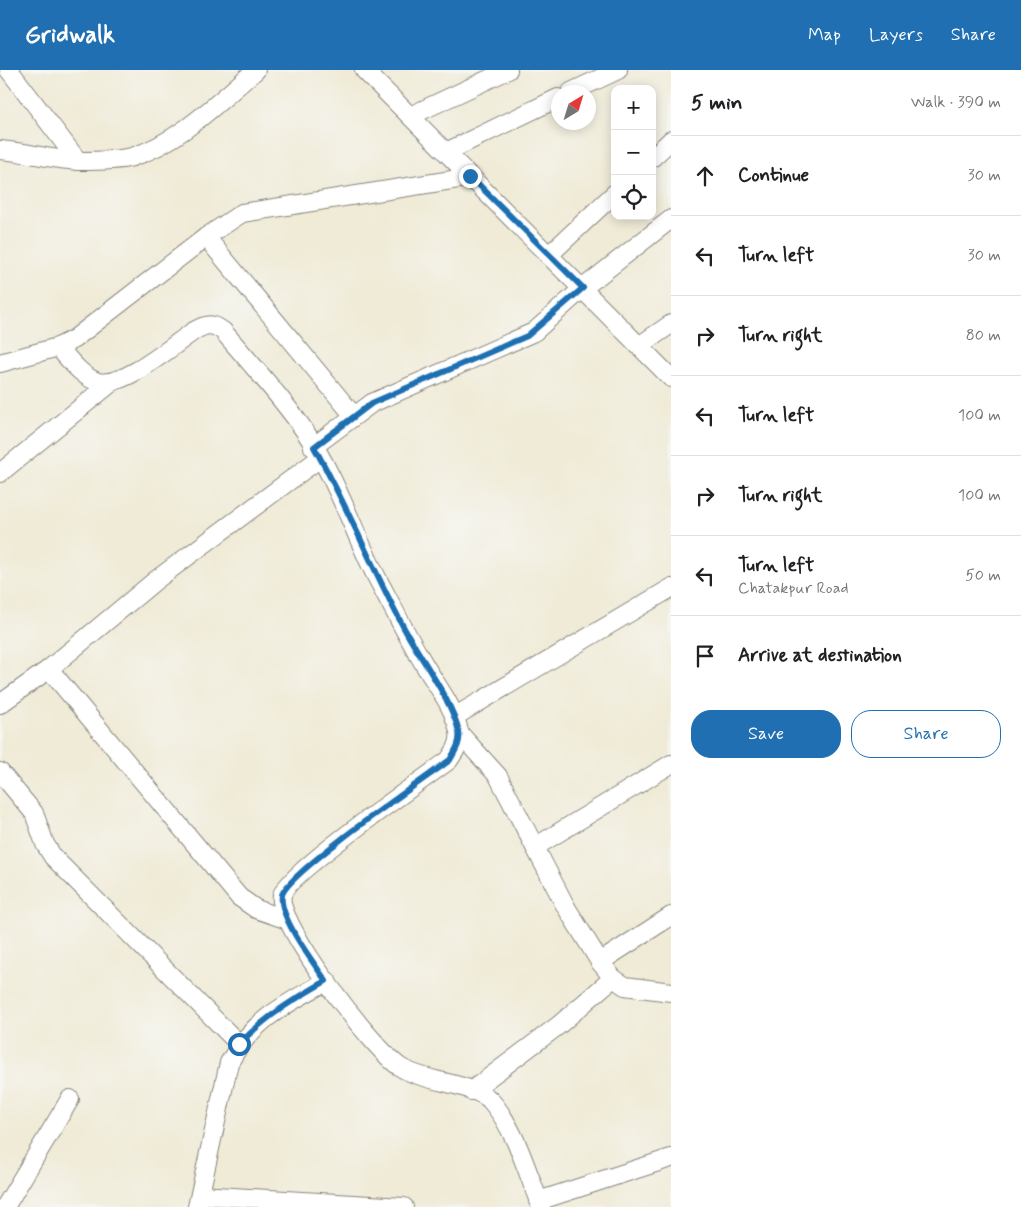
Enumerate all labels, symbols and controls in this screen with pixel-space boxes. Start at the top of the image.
text: Gridwalk [25,20,115,51]
text: Map [808,23,841,47]
text: Layers [869,23,923,47]
text: Share [951,23,996,47]
north arrow [551,85,596,130]
map controls [611,85,656,220]
button: + [611,85,656,130]
text: 5 min [691,89,743,117]
text: Walk · 390 m [911,92,1001,113]
button: − [611,130,656,175]
icon: ahead [691,162,719,190]
text: Continue [738,163,809,188]
route end [459,165,482,188]
text: 30 m [968,165,1001,186]
button: locate [611,175,656,220]
icon: left [691,242,719,270]
text: Turn left [738,243,814,268]
text: 30 m [968,245,1001,266]
icon: right [691,322,719,350]
text: Turn right [738,323,822,348]
text: 80 m [966,325,1001,346]
icon: left [691,402,719,430]
text: Turn left [738,403,814,428]
text: 100 m [958,405,1001,426]
icon: right [691,482,719,510]
text: Turn right [738,483,822,508]
text: 100 m [958,485,1001,506]
text: Turn left [738,553,814,578]
icon: left [691,562,719,590]
text: 50 m [965,565,1001,586]
text: Chatakpur Road [738,578,849,599]
icon: arrive [691,642,719,670]
text: Arrive at destination [738,643,902,668]
button: Save [691,710,841,758]
button: Share [851,710,1001,758]
route start [228,1033,251,1056]

